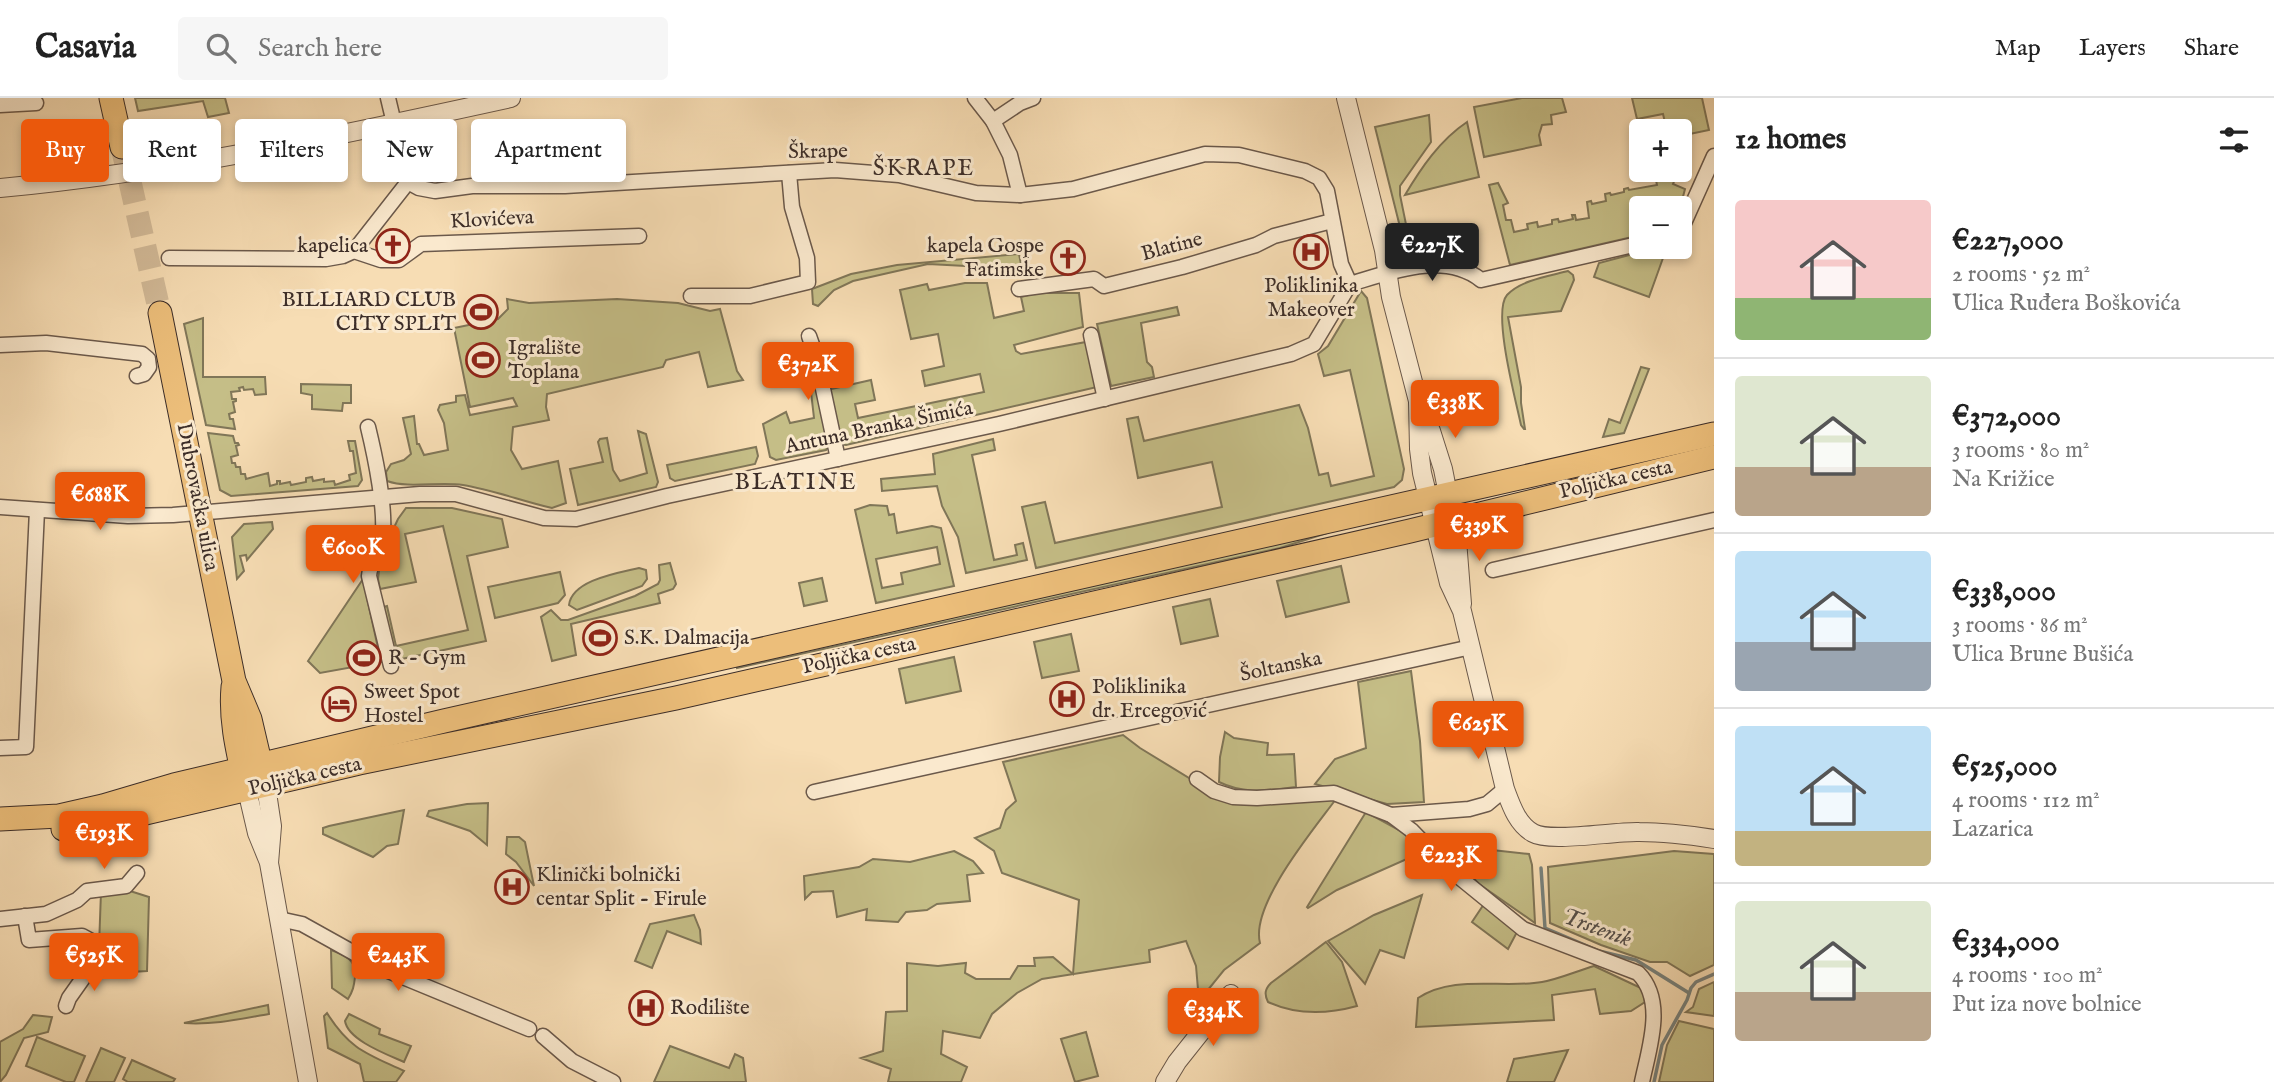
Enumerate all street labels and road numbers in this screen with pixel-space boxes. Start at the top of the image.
street label: Škrape [788,137,848,166]
street label: Klovićeva [449,204,535,236]
street label: Blatine [1138,226,1206,268]
street label: Antuna Branka Šimića [781,394,976,461]
street label: Dubrovačka ulica [169,421,225,574]
street label: Poljička cesta [1557,454,1676,506]
street label: Poljička cesta [800,631,919,681]
street label: Šoltanska [1237,644,1325,689]
street label: Poljička cesta [246,751,365,803]

